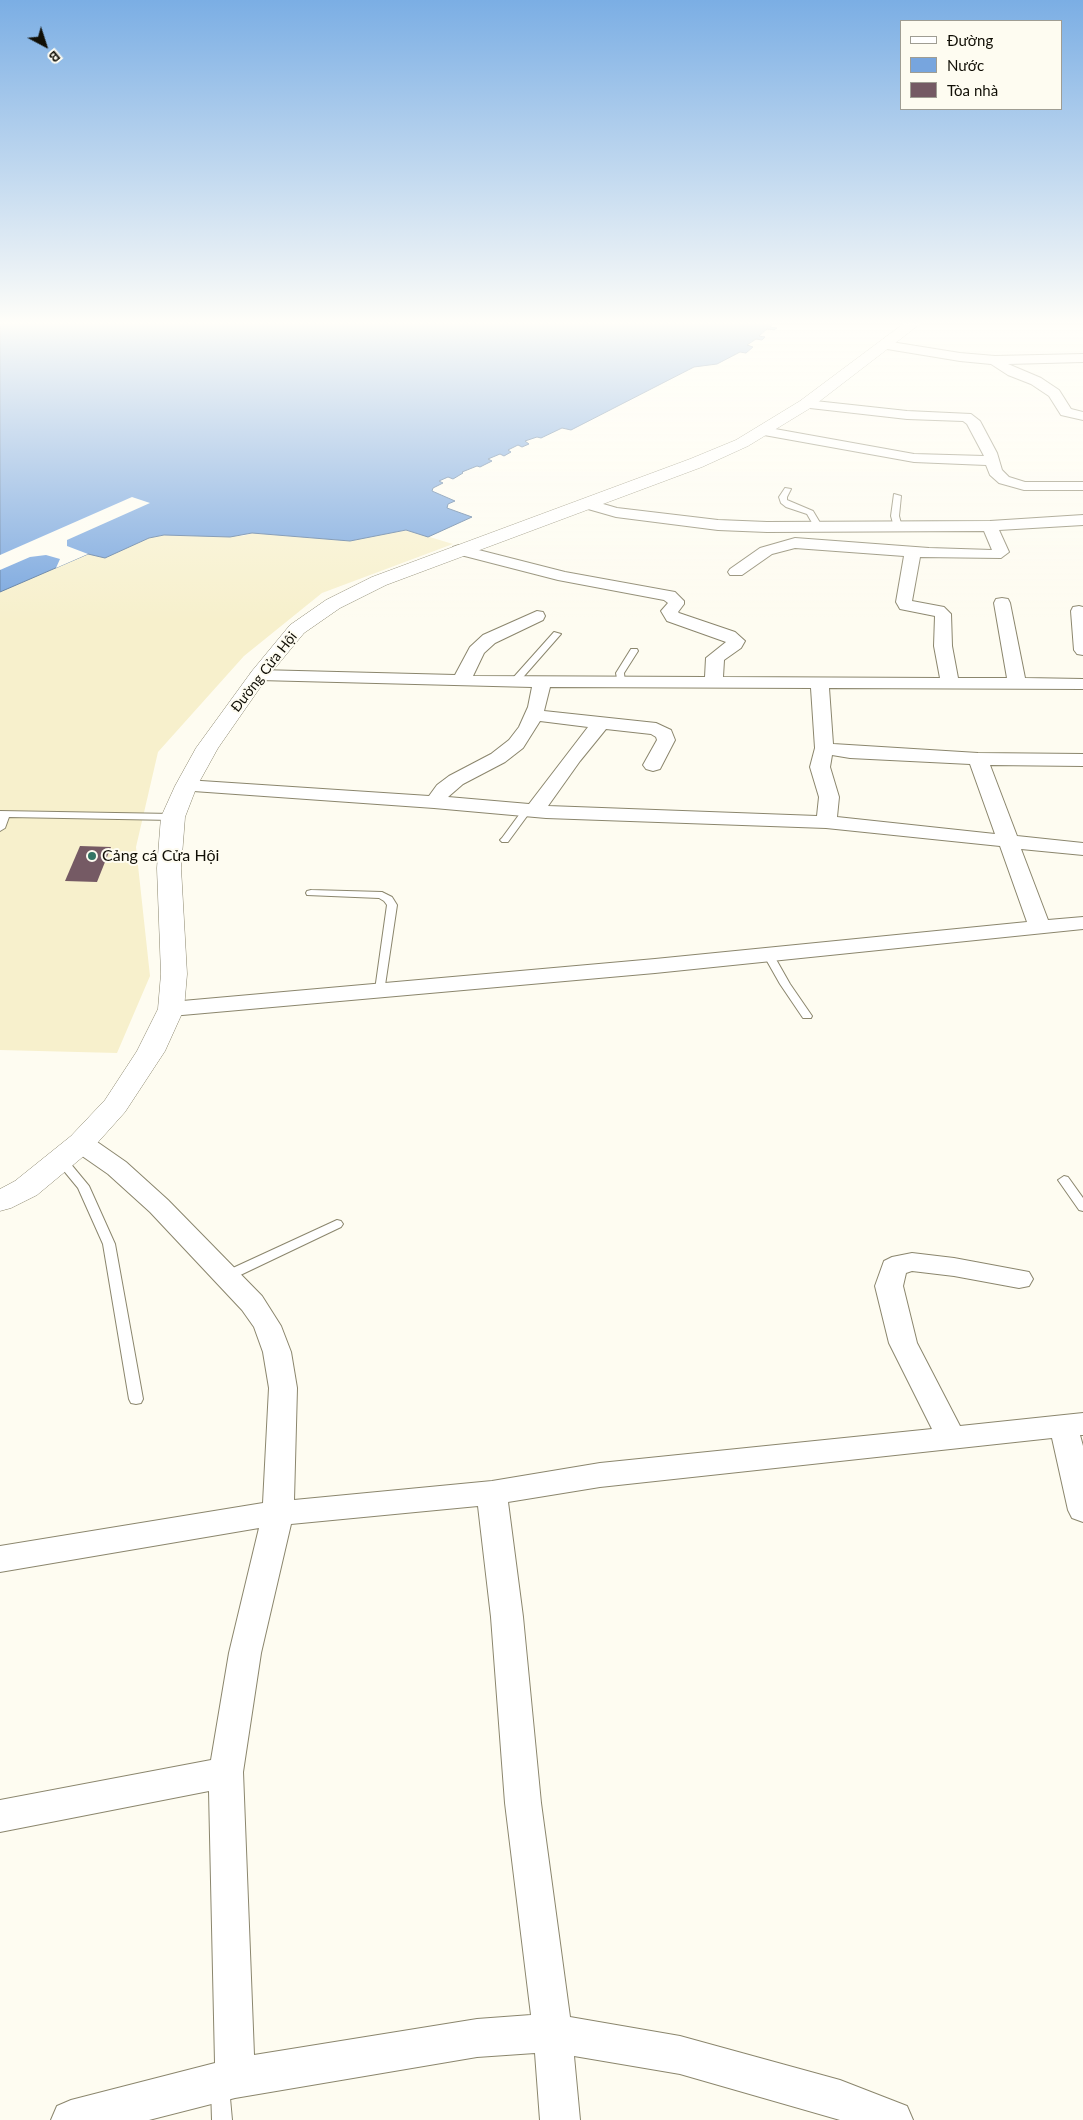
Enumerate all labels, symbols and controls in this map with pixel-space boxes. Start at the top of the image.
north arrow [20,20,70,70]
legend [900,20,1063,110]
text: Đường [947,31,993,49]
text: B [46,47,64,66]
text: Nước [947,56,984,74]
text: Tòa nhà [947,81,998,99]
street label: Đường Cửa Hội [227,629,301,715]
place label: Cảng cá Cửa Hội [102,846,219,866]
marker: Cảng cá Cửa Hội [86,850,98,862]

